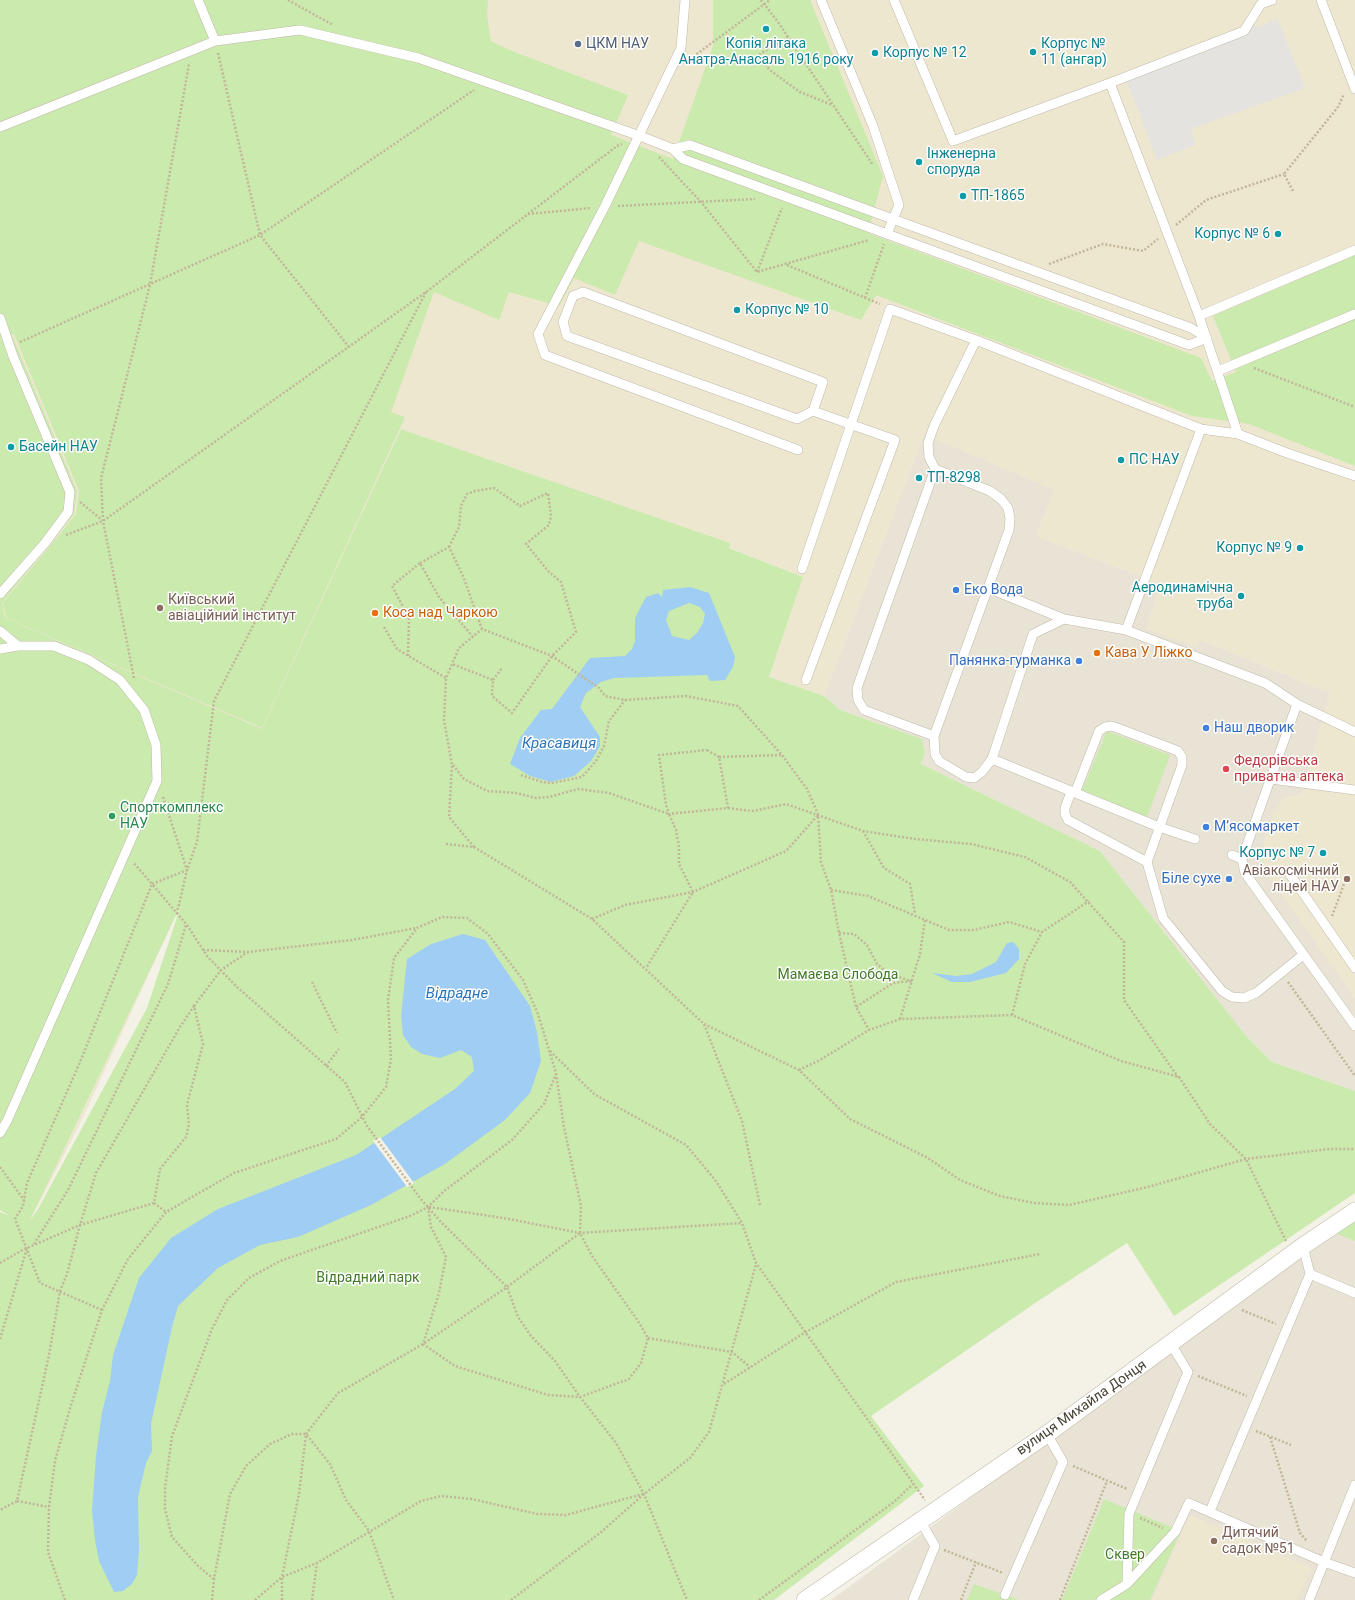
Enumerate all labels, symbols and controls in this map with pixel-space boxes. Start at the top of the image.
marker: Копія літака Анатра-Анасаль 1916 року [761,24,771,34]
place label: ЦКМ НАУ [586,36,649,52]
place label: Копія літака Анатра-Анасаль 1916 року [679,36,853,68]
place label: Корпус № 11 (ангар) [1041,36,1107,68]
marker: ЦКМ НАУ [573,39,583,49]
place label: Корпус № 12 [883,45,967,61]
marker: Корпус № 11 (ангар) [1028,47,1038,57]
marker: Корпус № 12 [870,48,880,58]
place label: Інженерна споруда [927,146,996,178]
marker: Інженерна споруда [914,157,924,167]
place label: ТП-1865 [971,188,1025,204]
marker: ТП-1865 [958,191,968,201]
place label: Корпус № 6 [1194,226,1270,242]
marker: Корпус № 6 [1273,229,1283,239]
place label: Корпус № 10 [745,302,829,318]
marker: Корпус № 10 [732,305,742,315]
place label: Басейн НАУ [19,439,98,455]
marker: Басейн НАУ [6,442,16,452]
place label: ПС НАУ [1129,452,1180,468]
marker: ПС НАУ [1116,455,1126,465]
place label: ТП-8298 [927,470,981,486]
marker: ТП-8298 [914,473,924,483]
place label: Корпус № 9 [1216,540,1292,556]
marker: Корпус № 9 [1295,543,1305,553]
place label: Аеродинамічна труба [1132,580,1233,612]
place label: Еко Вода [964,582,1023,598]
marker: Еко Вода [951,585,961,595]
marker: Аеродинамічна труба [1236,591,1246,601]
place label: Київський авіаційний інститут [168,592,296,624]
marker: Київський авіаційний інститут [155,603,165,613]
place label: Коса над Чаркою [383,605,498,621]
marker: Коса над Чаркою [370,608,380,618]
place label: Кава У Ліжко [1105,645,1192,661]
marker: Кава У Ліжко [1092,648,1102,658]
place label: Панянка-гурманка [949,653,1071,669]
marker: Панянка-гурманка [1074,656,1084,666]
place label: Наш дворик [1214,720,1294,736]
marker: Наш дворик [1201,723,1211,733]
water label: Красавиця [522,735,596,753]
place label: Федорівська приватна аптека [1234,753,1344,786]
marker: Федорівська приватна аптека [1221,764,1231,774]
place label: Спорткомплекс НАУ [120,800,223,832]
marker: Спорткомплекс НАУ [107,811,117,821]
place label: М’ясомаркет [1214,819,1299,835]
marker: М’ясомаркет [1201,822,1211,832]
place label: Корпус № 7 [1239,845,1315,861]
marker: Корпус № 7 [1318,848,1328,858]
place label: Авіакосмічний ліцей НАУ [1242,863,1339,896]
place label: Біле сухе [1162,871,1221,887]
marker: Біле сухе [1224,874,1234,884]
marker: Авіакосмічний ліцей НАУ [1342,874,1352,884]
park label: Мамаєва Слобода [778,967,898,983]
water label: Відрадне [426,985,488,1003]
park label: Відрадний парк [316,1270,420,1286]
street label: вулиця Михайла Донця [1014,1357,1150,1459]
place label: Дитячий садок №51 [1222,1525,1295,1558]
marker: Дитячий садок №51 [1209,1536,1219,1546]
park label: Сквер [1105,1547,1145,1563]

